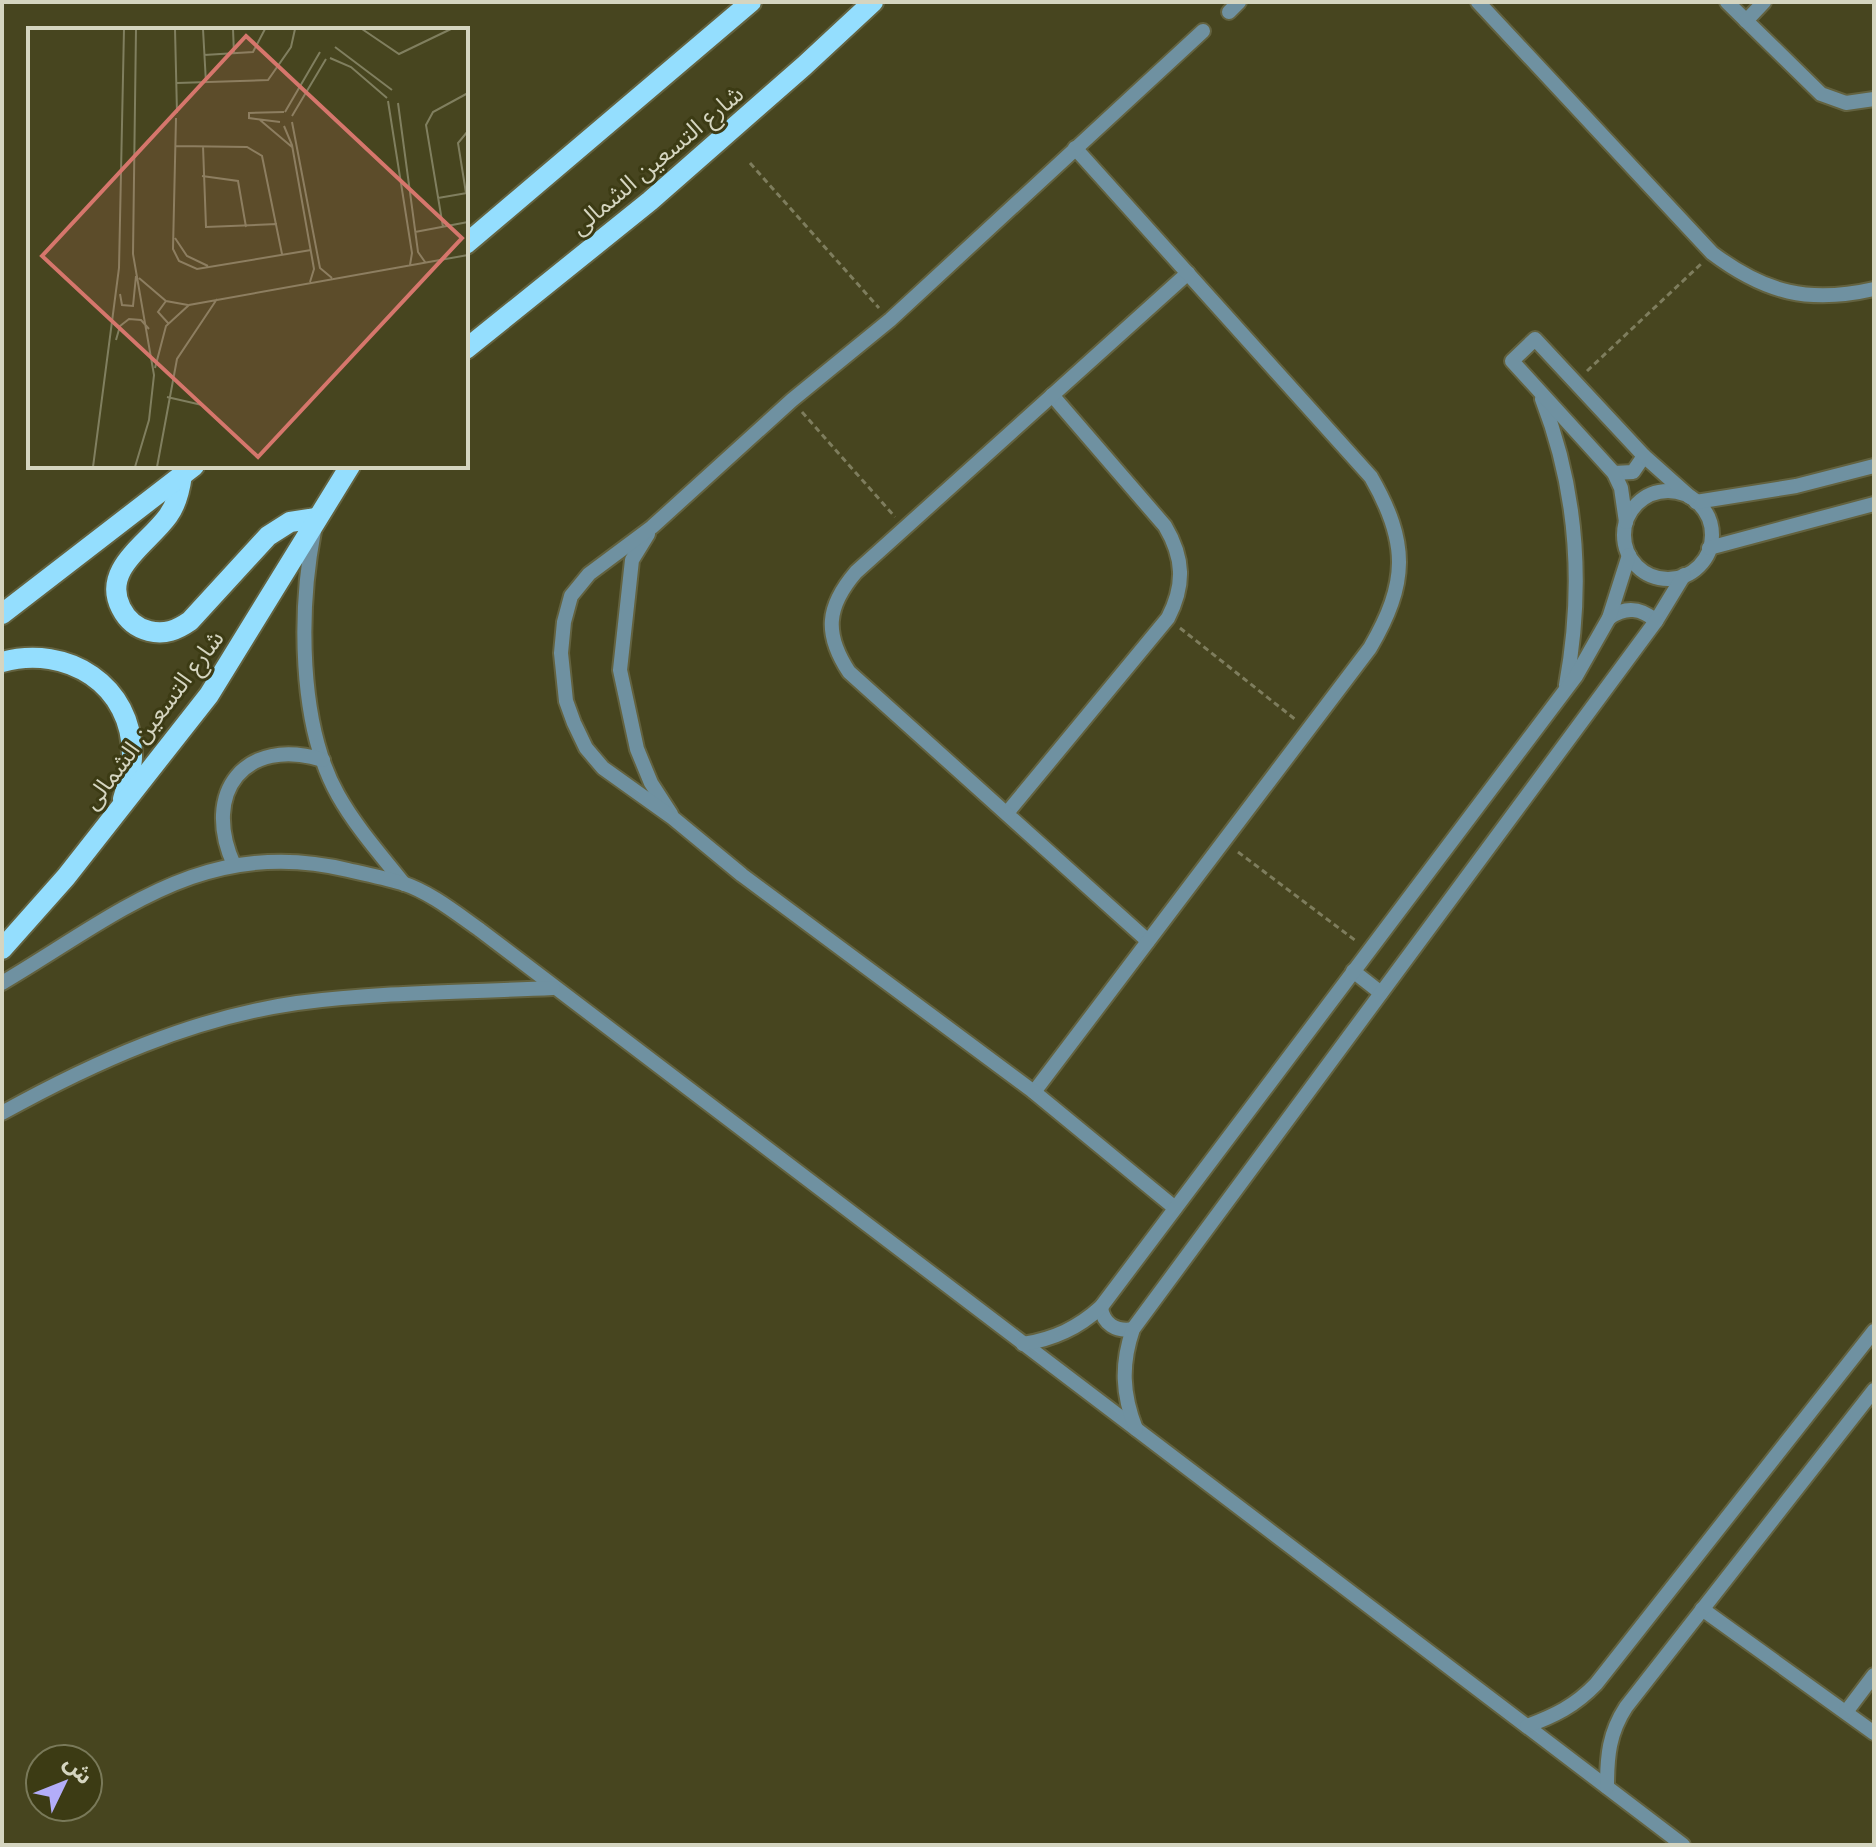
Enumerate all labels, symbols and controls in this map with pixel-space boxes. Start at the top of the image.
inset map [28,28,468,468]
street label: شارع التسعين الشمالى [562,77,751,243]
street label: شارع التسعين الشمالى [74,623,232,817]
north arrow [24,1743,104,1823]
text: ش [58,1747,101,1790]

